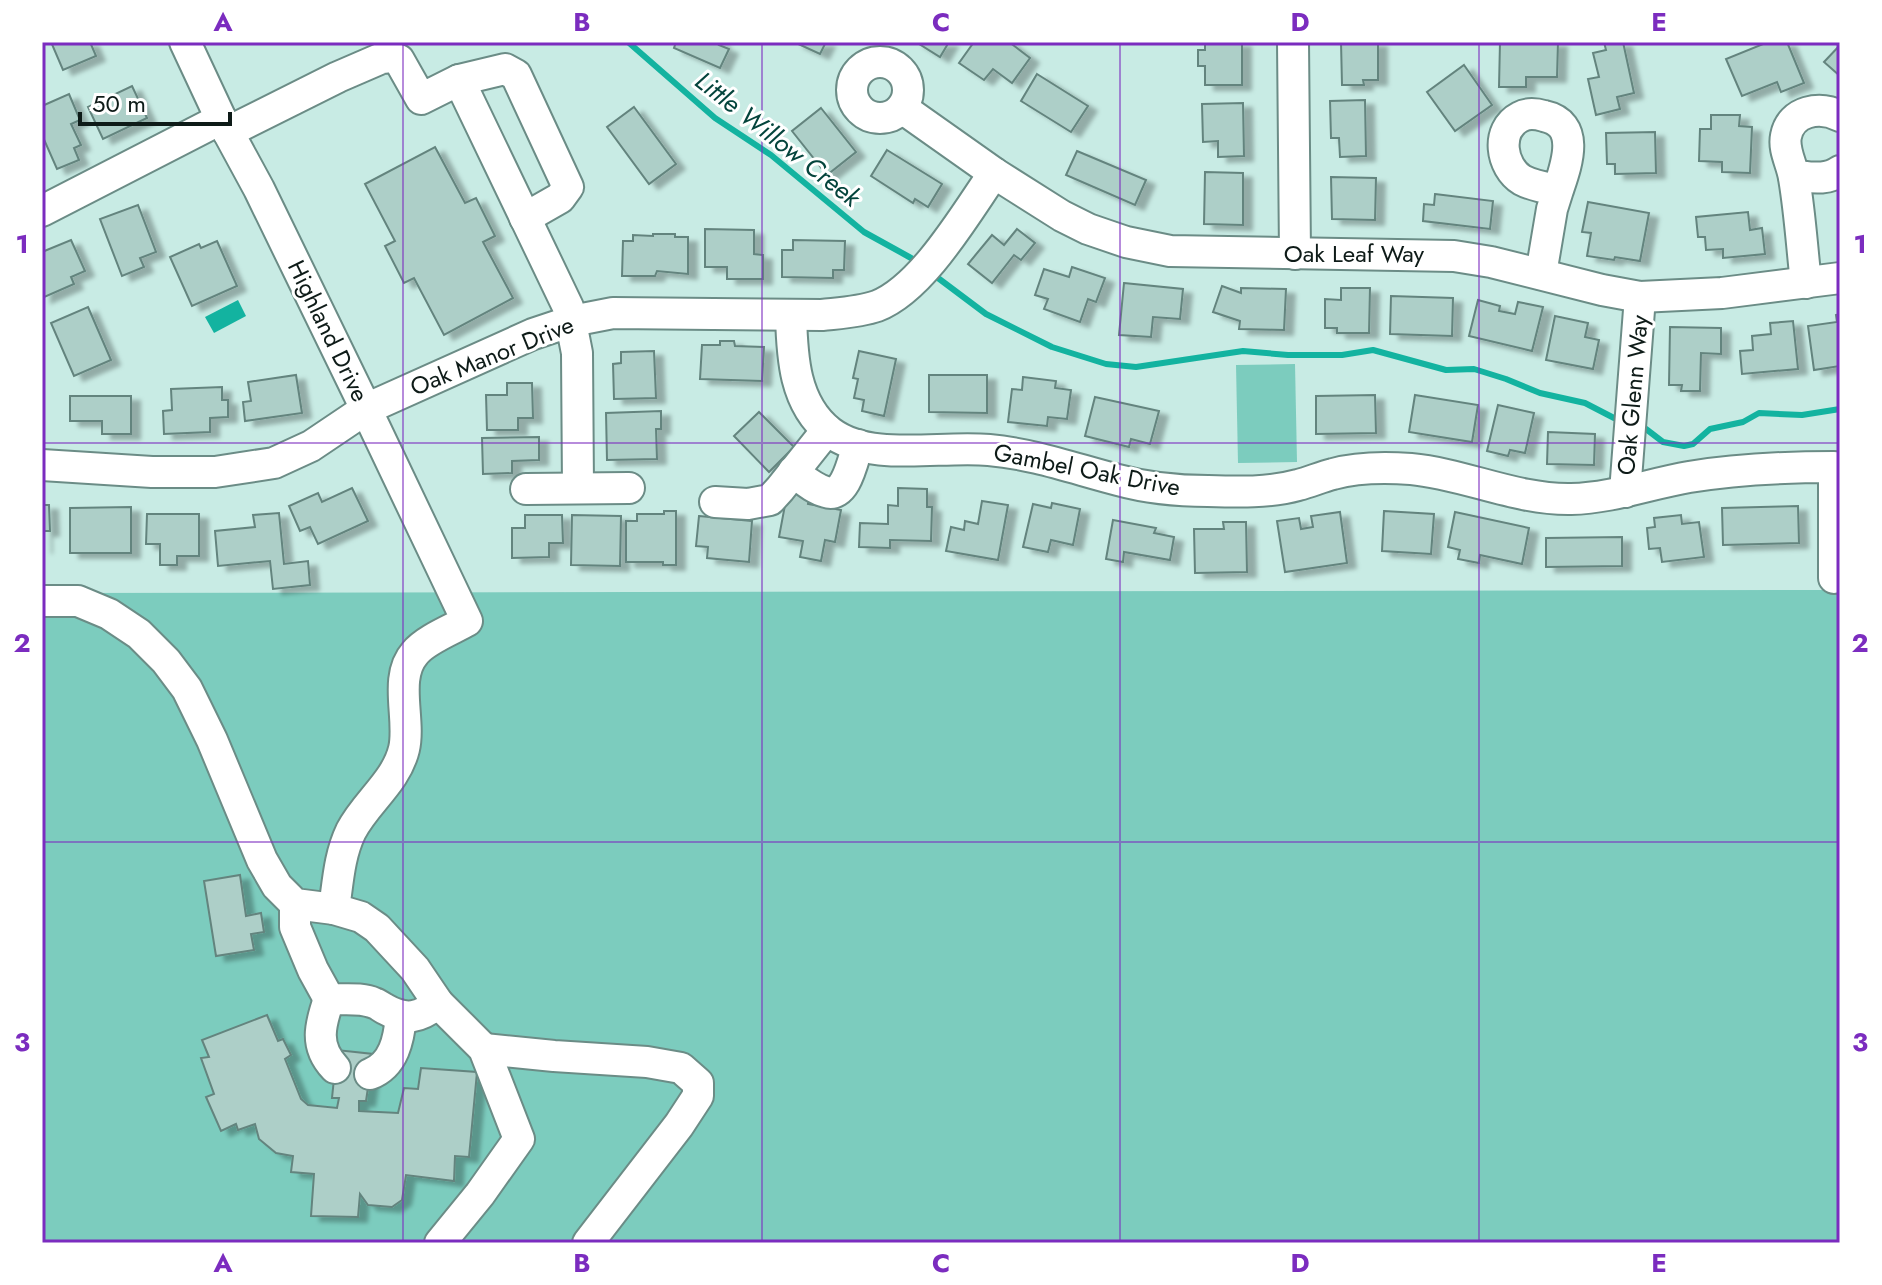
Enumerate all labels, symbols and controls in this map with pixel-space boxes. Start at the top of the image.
text: A [212,3,233,41]
text: B [573,3,591,41]
text: C [932,3,950,41]
text: D [1290,3,1310,41]
text: E [1651,3,1667,41]
water label: Little Willow Creek [687,62,870,217]
scale bar [80,76,230,126]
text: 50 m [92,86,146,121]
text: 1 [15,225,29,263]
text: 1 [1853,225,1867,263]
street label: Oak Leaf Way [1284,236,1425,271]
street label: Highland Drive [279,254,378,407]
street label: Oak Manor Drive [405,307,579,404]
street label: Oak Glenn Way [1608,313,1657,476]
street label: Gambel Oak Drive [991,434,1183,505]
text: 2 [13,624,31,662]
text: 2 [1851,624,1869,662]
text: 3 [14,1023,30,1061]
text: 3 [1852,1023,1868,1061]
text: A [212,1244,233,1282]
text: B [573,1244,591,1282]
text: C [932,1244,950,1282]
text: D [1290,1244,1310,1282]
text: E [1651,1244,1667,1282]

